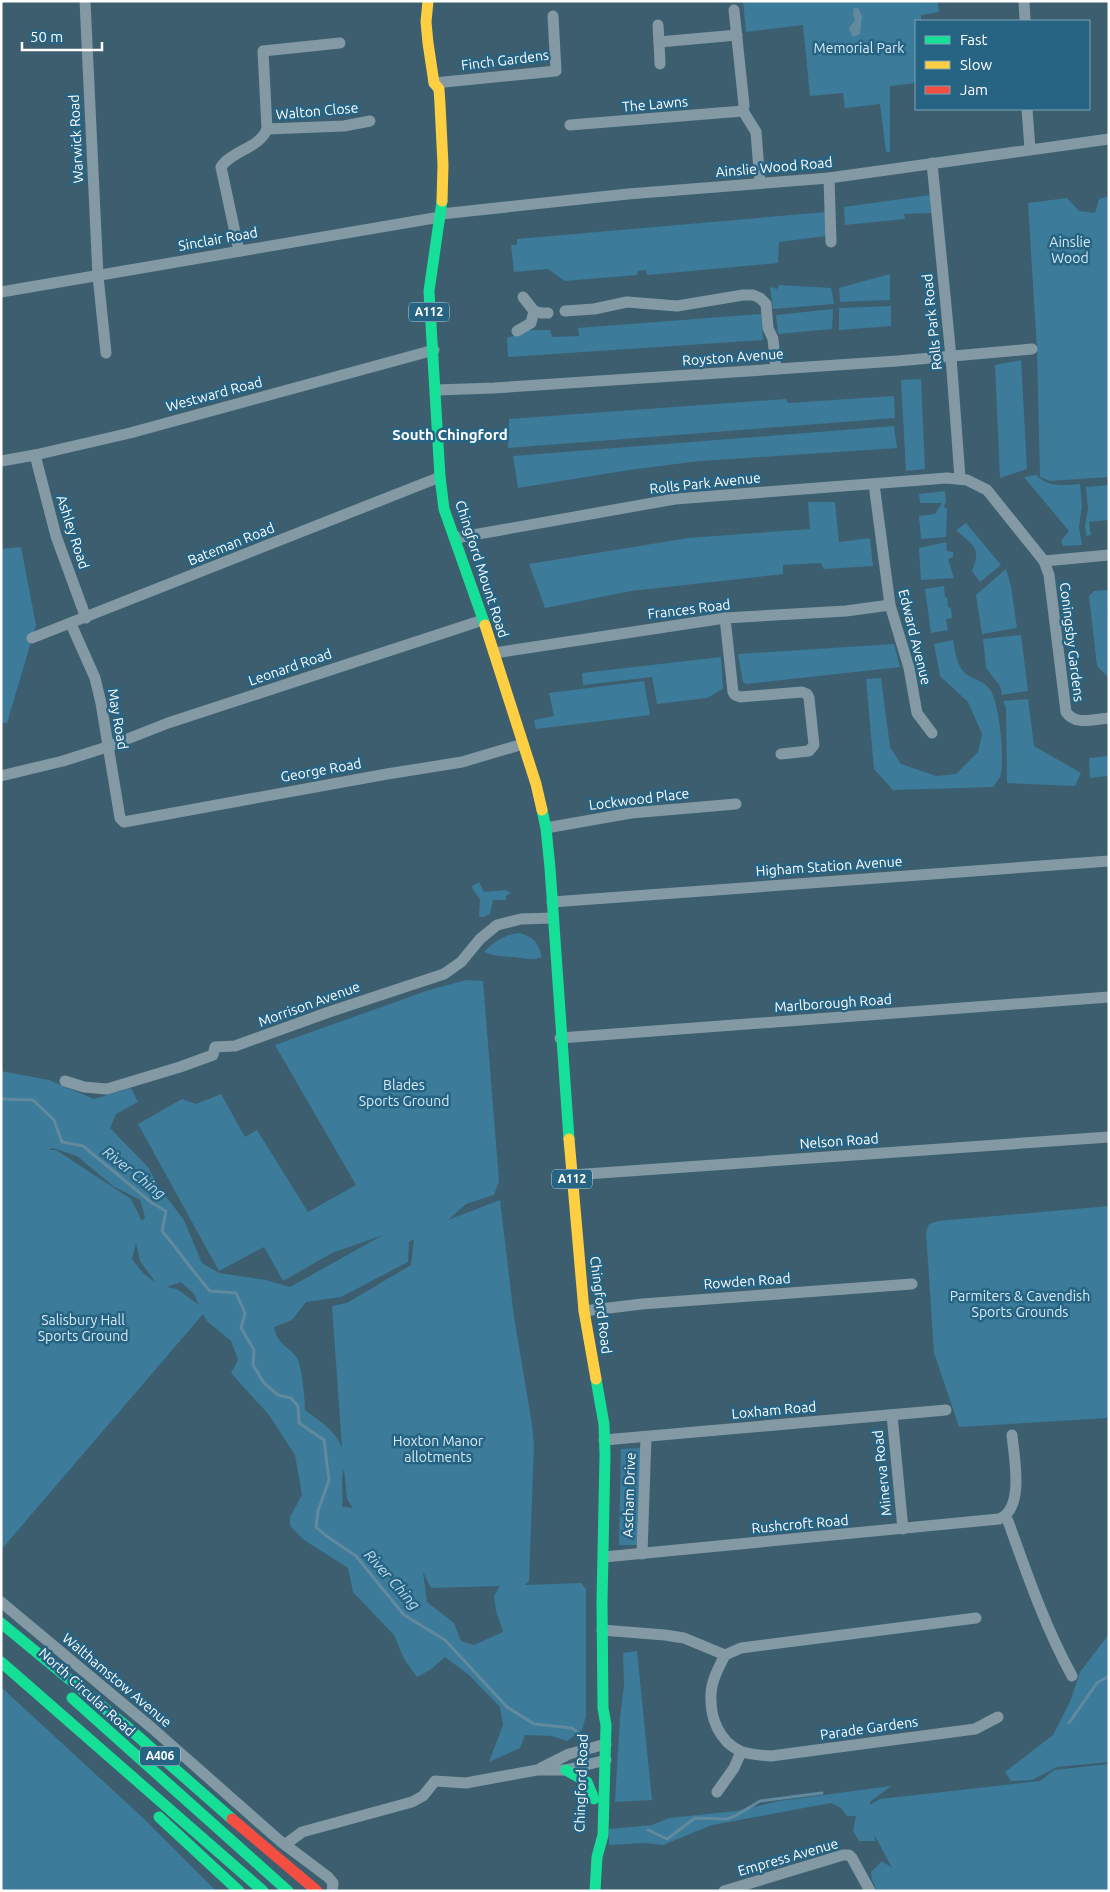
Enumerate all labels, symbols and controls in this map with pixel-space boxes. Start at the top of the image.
scale bar [22,20,102,52]
legend [915,20,1090,110]
text: 50 m [30,28,63,45]
text: Fast [960,31,988,48]
park label: Memorial Park [814,40,904,56]
street label: Finch Gardens [460,47,550,73]
text: Slow [960,56,993,73]
text: Jam [960,81,988,98]
street label: The Lawns [621,93,689,115]
street label: Warwick Road [66,94,86,184]
street label: Walton Close [275,99,359,123]
street label: Ainslie Wood Road [715,154,833,180]
street label: Sinclair Road [177,224,259,254]
park label: Ainslie Wood [1049,234,1091,266]
street label: Rolls Park Road [919,273,945,371]
road number: A112 [409,302,449,322]
street label: Royston Avenue [682,345,784,369]
street label: Westward Road [164,373,264,415]
district label: South Chingford [392,426,508,443]
street label: Rolls Park Avenue [649,469,761,497]
street label: Ashley Road [53,493,93,571]
street label: Chingford Mount Road [452,498,512,640]
street label: Bateman Road [185,519,277,569]
street label: Coningsby Gardens [1057,581,1087,703]
street label: Edward Avenue [895,588,935,686]
street label: Frances Road [647,596,731,622]
street label: Leonard Road [246,645,334,689]
street label: May Road [105,687,131,751]
street label: George Road [279,755,363,785]
street label: Lockwood Place [588,785,690,813]
street label: Higham Station Avenue [755,853,903,879]
street label: Morrison Avenue [256,978,362,1030]
street label: Marlborough Road [774,991,892,1015]
park label: Blades Sports Ground [359,1077,449,1109]
street label: Nelson Road [799,1130,879,1152]
water label: River Ching [100,1143,169,1202]
road number: A112 [552,1170,592,1188]
street label: Chingford Road [587,1255,615,1355]
street label: Rowden Road [703,1270,791,1292]
park label: Parmiters & Cavendish Sports Grounds [950,1288,1090,1320]
park label: Salisbury Hall Sports Ground [38,1312,128,1344]
street label: Loxham Road [731,1398,817,1422]
street label: Minerva Road [870,1429,894,1517]
park label: Hoxton Manor allotments [393,1433,484,1465]
street label: Ascham Drive [620,1452,638,1538]
street label: Rushcroft Road [751,1512,849,1536]
water label: River Ching [361,1546,424,1613]
street label: Walthamstow Avenue [59,1630,175,1730]
street label: North Circular Road [36,1645,138,1739]
street label: Parade Gardens [819,1713,919,1743]
street label: Chingford Road [571,1734,591,1832]
road number: A406 [140,1746,180,1765]
street label: Empress Avenue [736,1835,840,1879]

